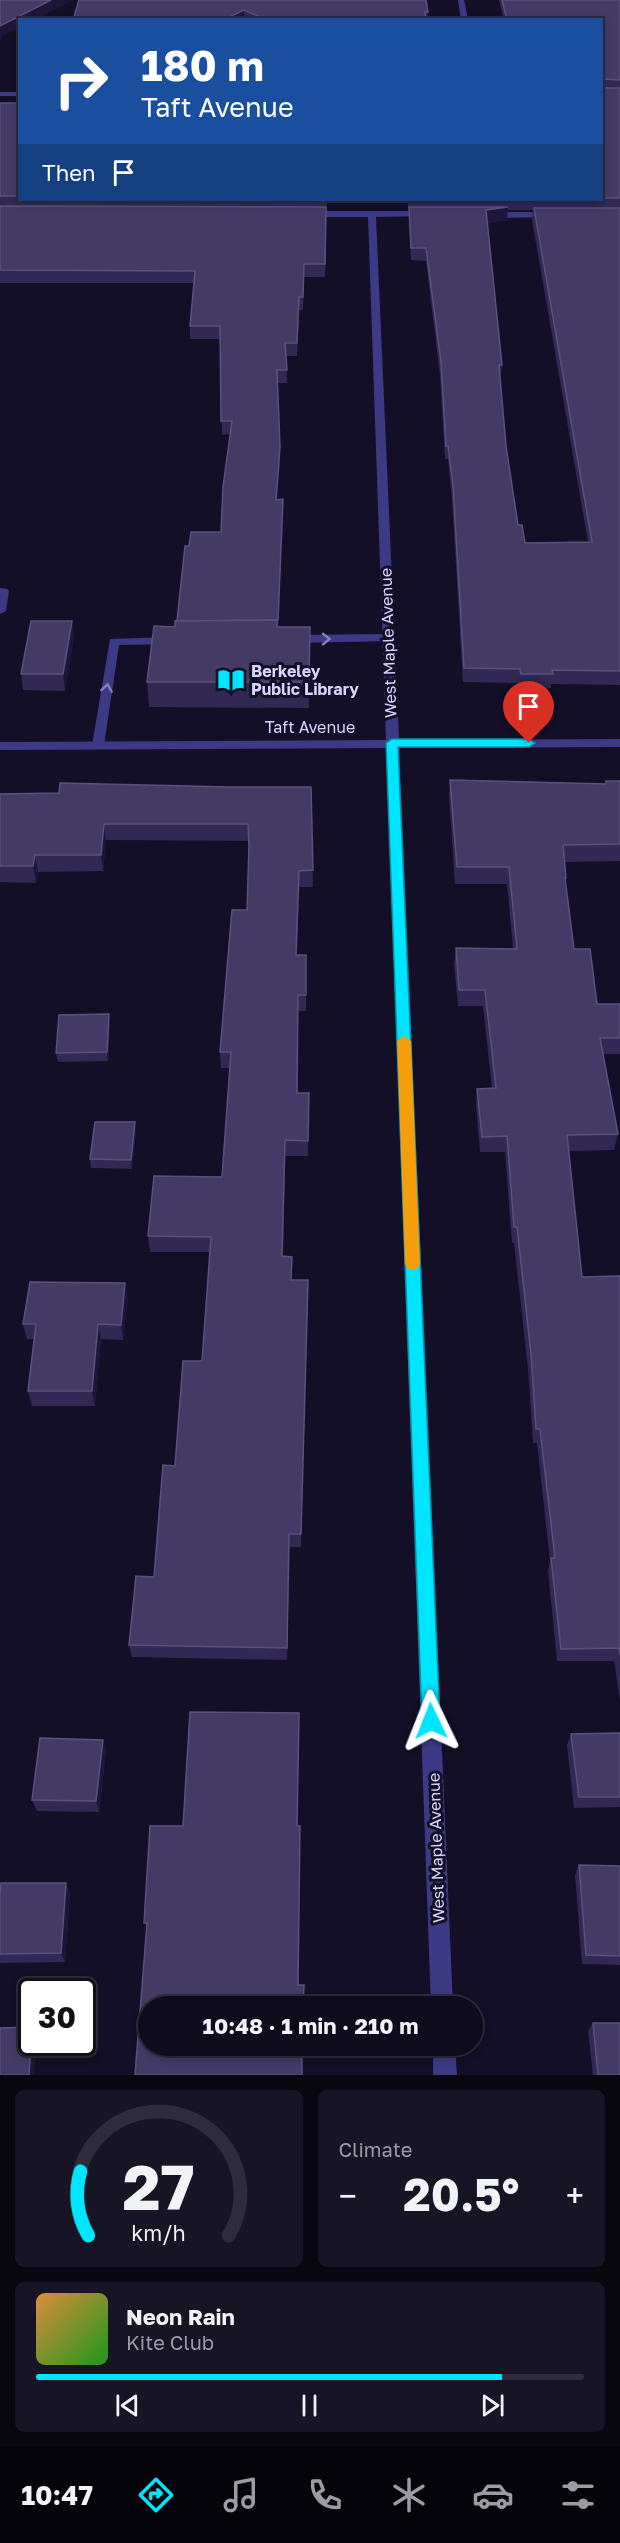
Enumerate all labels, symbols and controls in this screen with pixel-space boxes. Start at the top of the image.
text: 180 m [141,40,264,90]
icon: right [42,42,120,120]
text: Taft Avenue [141,91,294,123]
icon: arrive [107,156,140,189]
text: Then [42,159,95,186]
street label: West Maple Avenue [375,568,401,718]
one-way arrow [321,633,330,645]
place label: Berkeley Public Library [251,661,359,699]
library icon: Berkeley Public Library [216,665,246,695]
pin [503,681,554,743]
one-way arrow [100,683,113,693]
icon: arrive [512,690,545,723]
street label: Taft Avenue [265,717,355,737]
position arrow [399,1689,463,1753]
street label: West Maple Avenue [423,1773,449,1923]
speed limit sign: 30 [18,1978,96,2056]
text: 10:48 · 1 min · 210 m [203,2012,418,2039]
text: Climate [339,2137,412,2161]
text: 27 [123,2149,195,2224]
text: 20.5° [403,2167,519,2221]
text: − [339,2176,357,2215]
text: + [566,2176,584,2215]
text: km/h [131,2220,186,2246]
text: Neon Rain [126,2303,235,2330]
text: Kite Club [126,2330,214,2354]
icon: previous [111,2389,144,2422]
icon: pause [293,2389,326,2422]
icon: next [476,2389,509,2422]
icon: directions [135,2474,177,2516]
icon: music [220,2474,262,2516]
icon: phone [304,2474,346,2516]
icon: climate [388,2474,430,2516]
icon: car [472,2474,514,2516]
icon: filters [557,2474,599,2516]
text: 10:47 [21,2479,93,2511]

